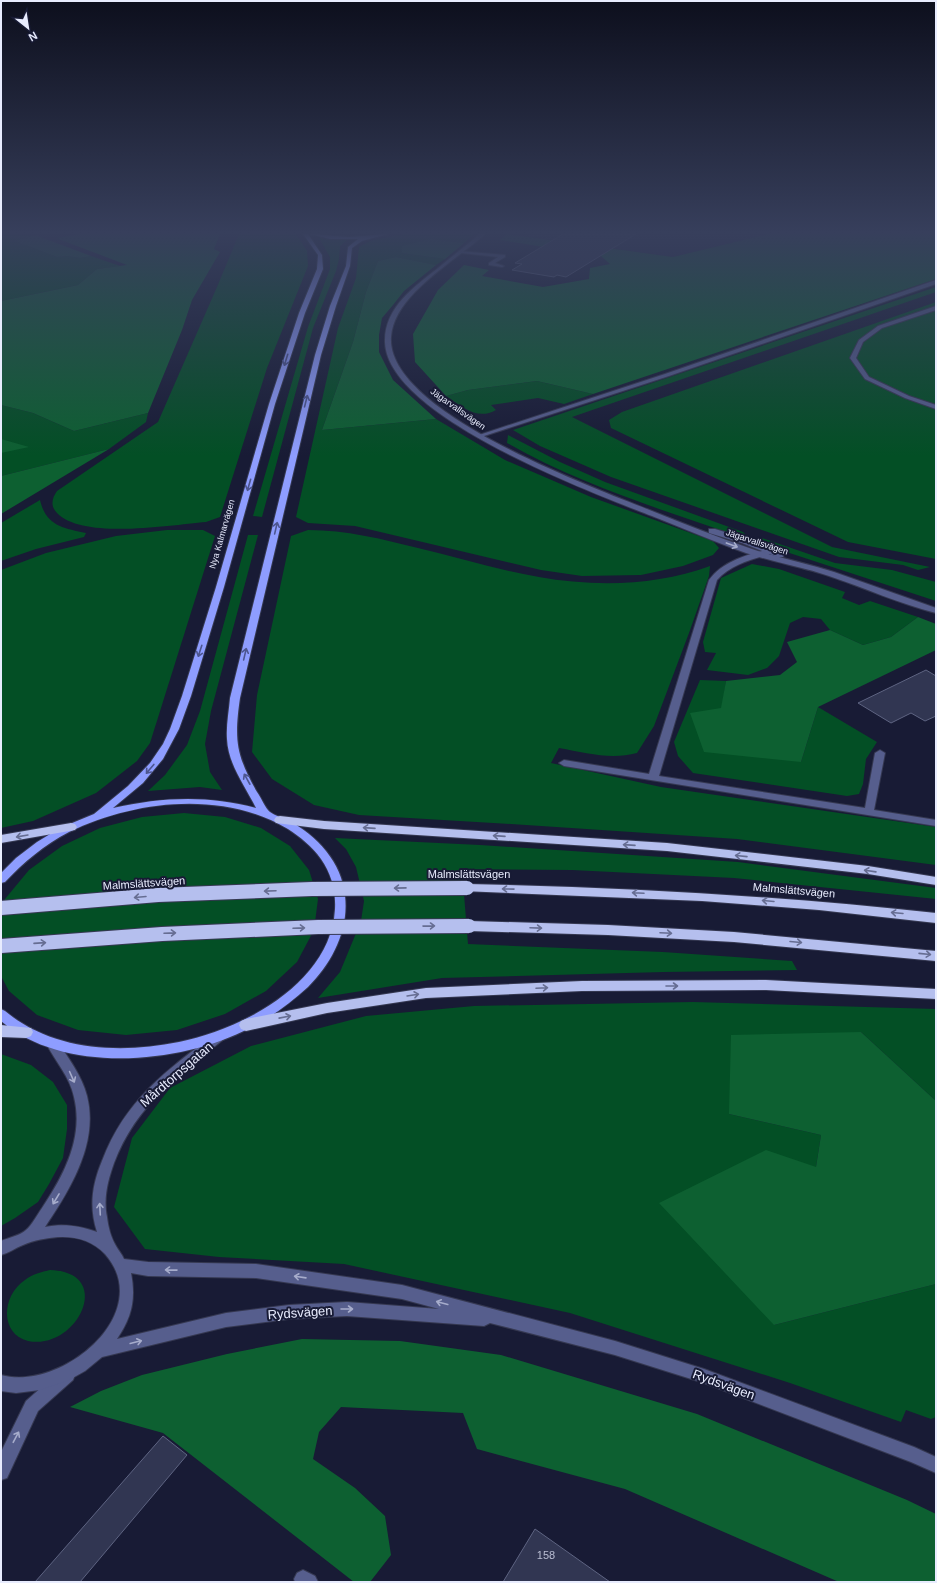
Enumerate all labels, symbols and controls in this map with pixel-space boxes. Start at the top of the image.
north arrow [8,8,48,48]
text: N [27,29,39,44]
one-way arrow [282,354,289,367]
street label: Jägarvallsvägen [428,386,488,432]
one-way arrow [303,395,311,408]
one-way arrow [244,478,252,491]
street label: Nya Kalmarvägen [207,498,237,570]
one-way arrow [272,521,280,534]
street label: Jägarvallsvägen [725,527,789,557]
one-way arrow [725,542,737,550]
one-way arrow [196,644,203,657]
one-way arrow [242,648,250,661]
one-way arrow [145,764,154,775]
one-way arrow [242,773,250,785]
one-way arrow [363,824,376,831]
one-way arrow [16,832,29,840]
one-way arrow [493,833,506,840]
one-way arrow [623,841,636,848]
one-way arrow [735,852,748,860]
one-way arrow [864,867,877,875]
street label: Malmslättsvägen [428,868,510,880]
street label: Malmslättsvägen [102,874,186,892]
street label: Malmslättsvägen [752,880,836,900]
one-way arrow [394,884,407,892]
one-way arrow [502,885,515,892]
one-way arrow [264,887,277,895]
one-way arrow [632,889,645,896]
one-way arrow [134,893,147,900]
one-way arrow [762,898,775,905]
one-way arrow [891,910,904,917]
one-way arrow [422,922,435,930]
one-way arrow [292,924,305,932]
one-way arrow [529,924,542,932]
one-way arrow [163,930,176,937]
one-way arrow [659,930,672,937]
one-way arrow [33,939,46,946]
one-way arrow [789,939,802,946]
one-way arrow [918,951,931,958]
one-way arrow [665,982,678,990]
one-way arrow [535,984,548,991]
one-way arrow [406,991,419,999]
one-way arrow [278,1013,291,1021]
street label: Mårdtorpsgatan [137,1039,216,1110]
one-way arrow [68,1070,76,1082]
one-way arrow [51,1193,59,1205]
one-way arrow [96,1203,103,1216]
one-way arrow [165,1266,178,1274]
one-way arrow [294,1273,307,1281]
one-way arrow [435,1298,448,1306]
street label: Rydsvägen [267,1303,333,1322]
one-way arrow [340,1306,353,1313]
one-way arrow [129,1338,142,1345]
street label: Rydsvägen [691,1366,757,1403]
one-way arrow [13,1431,21,1443]
house number: 158 [537,1549,555,1561]

